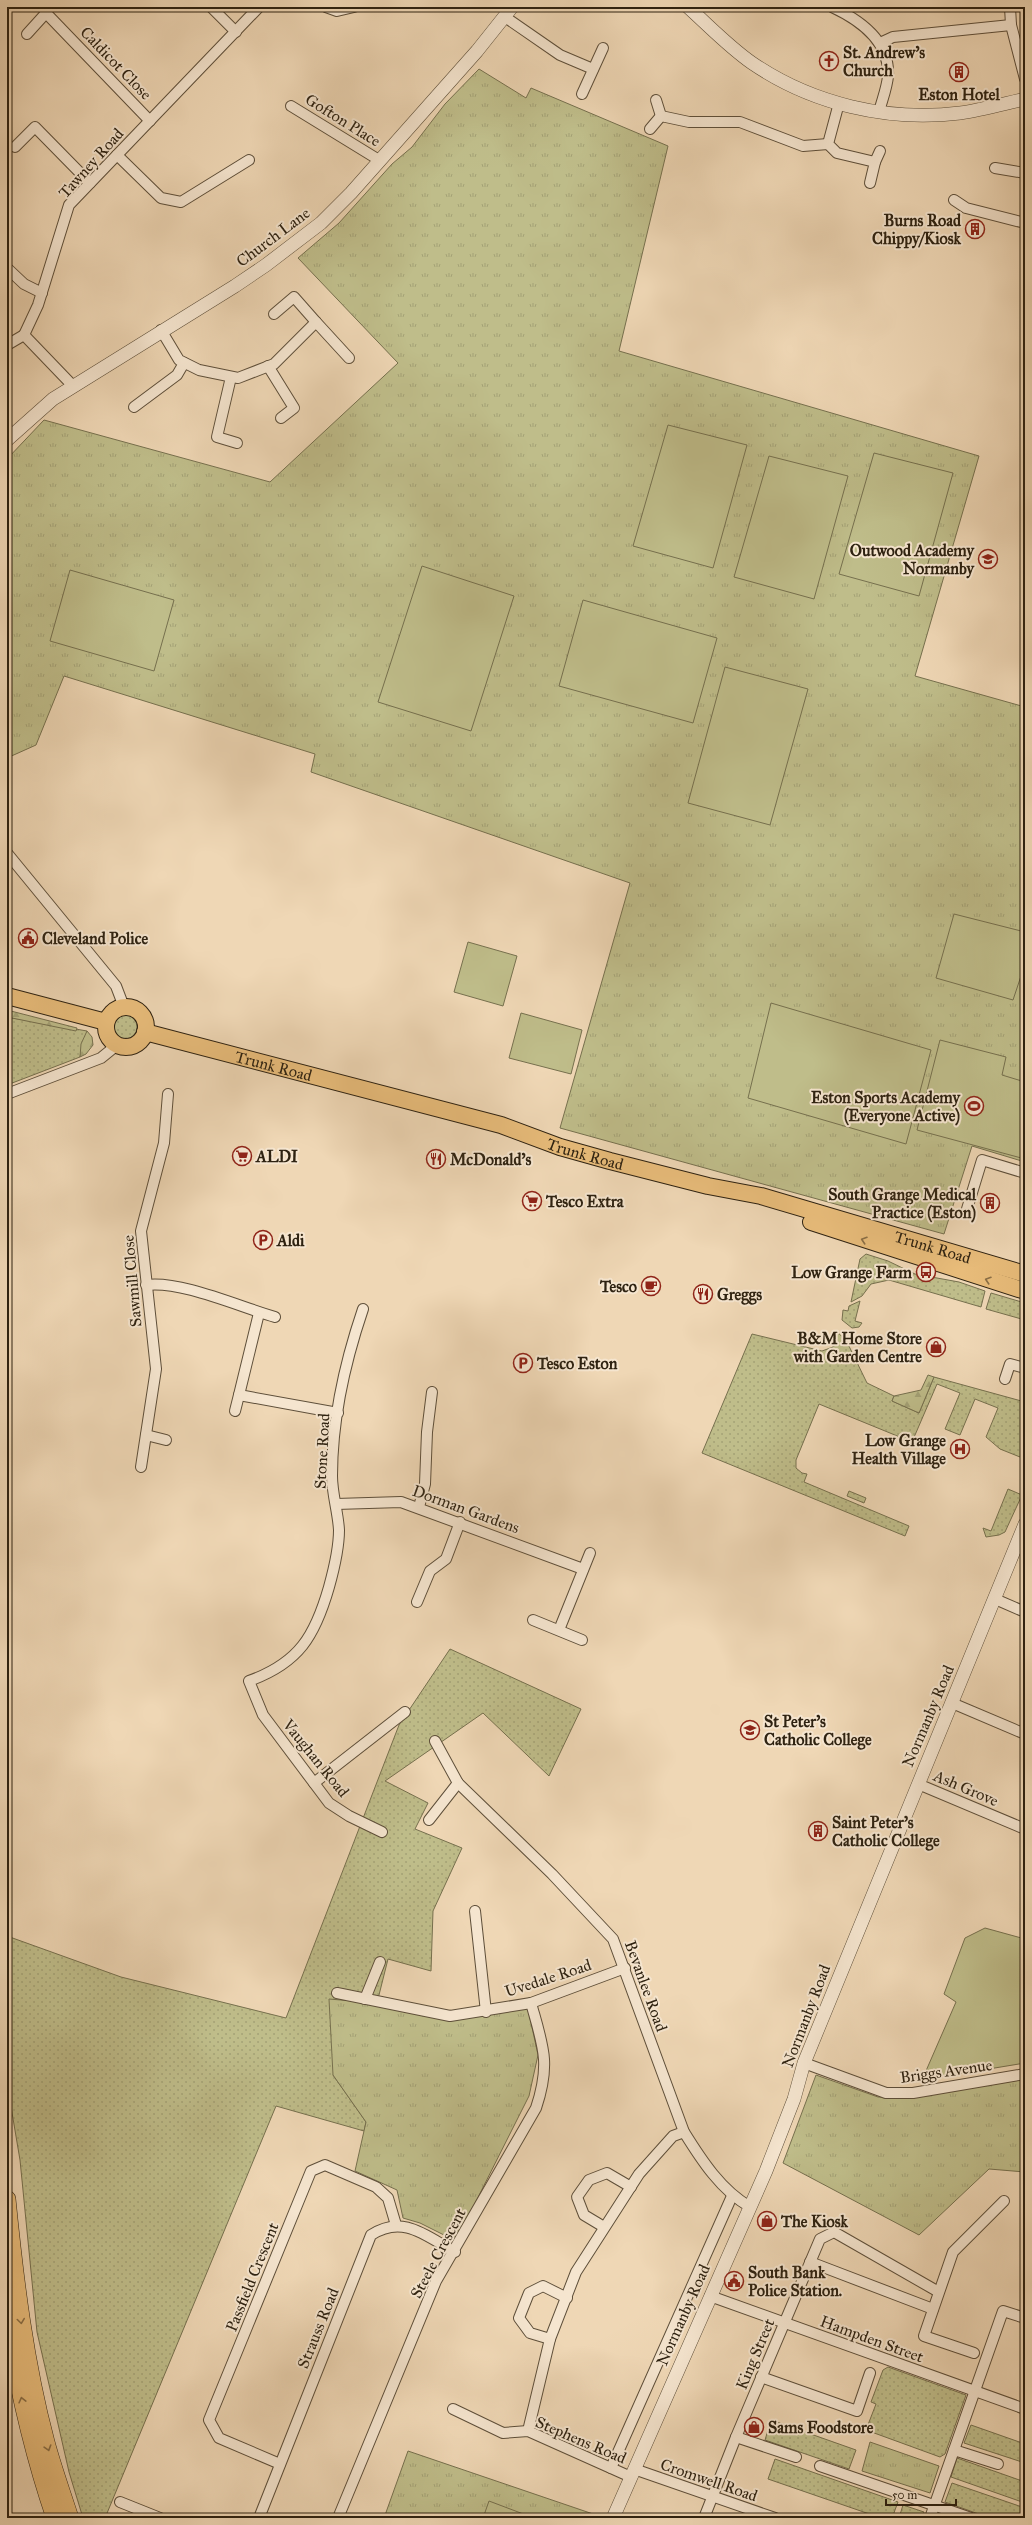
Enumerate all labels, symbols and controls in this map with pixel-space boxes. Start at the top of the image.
street label: Caldicot Close [76,23,156,104]
place label: St. Andrew's Church [843,43,925,80]
church icon: St. Andrew's Church [818,50,840,72]
building icon: Eston Hotel [948,61,970,83]
place label: Eston Hotel [918,85,1001,104]
street label: Gofton Place [302,89,384,151]
street label: Tawney Road [55,124,127,202]
street label: Church Lane [232,203,314,271]
place label: Burns Road Chippy/Kiosk [872,211,962,249]
building icon: Burns Road Chippy/Kiosk [964,218,986,240]
place label: Outwood Academy Normanby [850,541,975,579]
school or university icon: Outwood Academy Normanby [977,548,999,570]
public building icon: Cleveland Police [17,927,39,949]
place label: Cleveland Police [42,929,148,948]
street label: Trunk Road [233,1046,314,1085]
place label: Eston Sports Academy (Everyone Active) [811,1088,961,1126]
sports icon: Eston Sports Academy (Everyone Active) [963,1095,985,1117]
street label: Trunk Road [544,1133,626,1174]
supermarket icon: ALDI [231,1145,253,1167]
place label: ALDI [255,1147,298,1166]
restaurant icon: McDonald's [425,1148,447,1170]
place label: McDonald's [450,1150,531,1169]
place label: South Grange Medical Practice (Eston) [828,1185,977,1223]
supermarket icon: Tesco Extra [521,1190,543,1212]
place label: Tesco Extra [545,1192,625,1211]
building icon: South Grange Medical Practice (Eston) [979,1192,1001,1214]
street label: Trunk Road [892,1226,973,1267]
parking icon: Aldi [252,1229,274,1251]
place label: Aldi [276,1231,305,1250]
street label: Sawmill Close [118,1234,145,1328]
one-way arrow [861,1236,868,1244]
bus stop icon: Low Grange Farm [915,1261,937,1283]
place label: Low Grange Farm [791,1263,913,1283]
cafe icon: Tesco [640,1275,662,1297]
one-way arrow [984,1276,991,1285]
place label: Tesco [599,1277,637,1296]
restaurant icon: Greggs [692,1283,714,1305]
place label: Greggs [717,1285,762,1305]
place label: B&M Home Store with Garden Centre [793,1329,922,1366]
shop icon: B&M Home Store with Garden Centre [925,1336,947,1358]
parking icon: Tesco Eston [512,1352,534,1374]
place label: Tesco Eston [536,1354,618,1373]
street label: Stone Road [311,1413,333,1489]
place label: Low Grange Health Village [852,1431,946,1469]
hospital icon: Low Grange Health Village [949,1438,971,1460]
street label: Dorman Gardens [410,1481,522,1537]
street label: Normanby Road [898,1662,958,1770]
place label: St Peter's Catholic College [764,1712,872,1750]
street label: Vaughan Road [277,1715,353,1801]
school or university icon: St Peter's Catholic College [739,1719,761,1741]
street label: Ash Grove [930,1765,1002,1810]
place label: Saint Peter's Catholic College [832,1813,940,1851]
building icon: Saint Peter's Catholic College [807,1820,829,1842]
street label: Bevanlee Road [621,1938,671,2034]
street label: Uvedale Road [502,1955,594,2001]
street label: Normanby Road [778,1962,834,2070]
street label: Briggs Avenue [899,2055,994,2088]
street label: Steele Crescent [406,2204,470,2301]
shop icon: The Kiosk [756,2210,778,2232]
place label: The Kiosk [780,2212,849,2231]
street label: Passfield Crescent [221,2219,283,2334]
street label: Normanby Road [652,2261,714,2369]
place label: South Bank Police Station. [748,2263,842,2300]
public building icon: South Bank Police Station. [723,2270,745,2292]
street label: Strauss Road [293,2285,343,2371]
street label: Hampden Street [818,2311,927,2367]
street label: King Street [732,2315,779,2393]
one-way arrow [16,2318,25,2324]
one-way arrow [18,2396,26,2403]
street label: Stephens Road [533,2412,629,2468]
shop icon: Sams Foodstore [743,2416,765,2438]
place label: Sams Foodstore [768,2418,874,2437]
one-way arrow [43,2444,52,2451]
street label: Cromwell Road [658,2455,760,2505]
scale bar [886,2481,956,2507]
text: 50 m [892,2488,917,2502]

